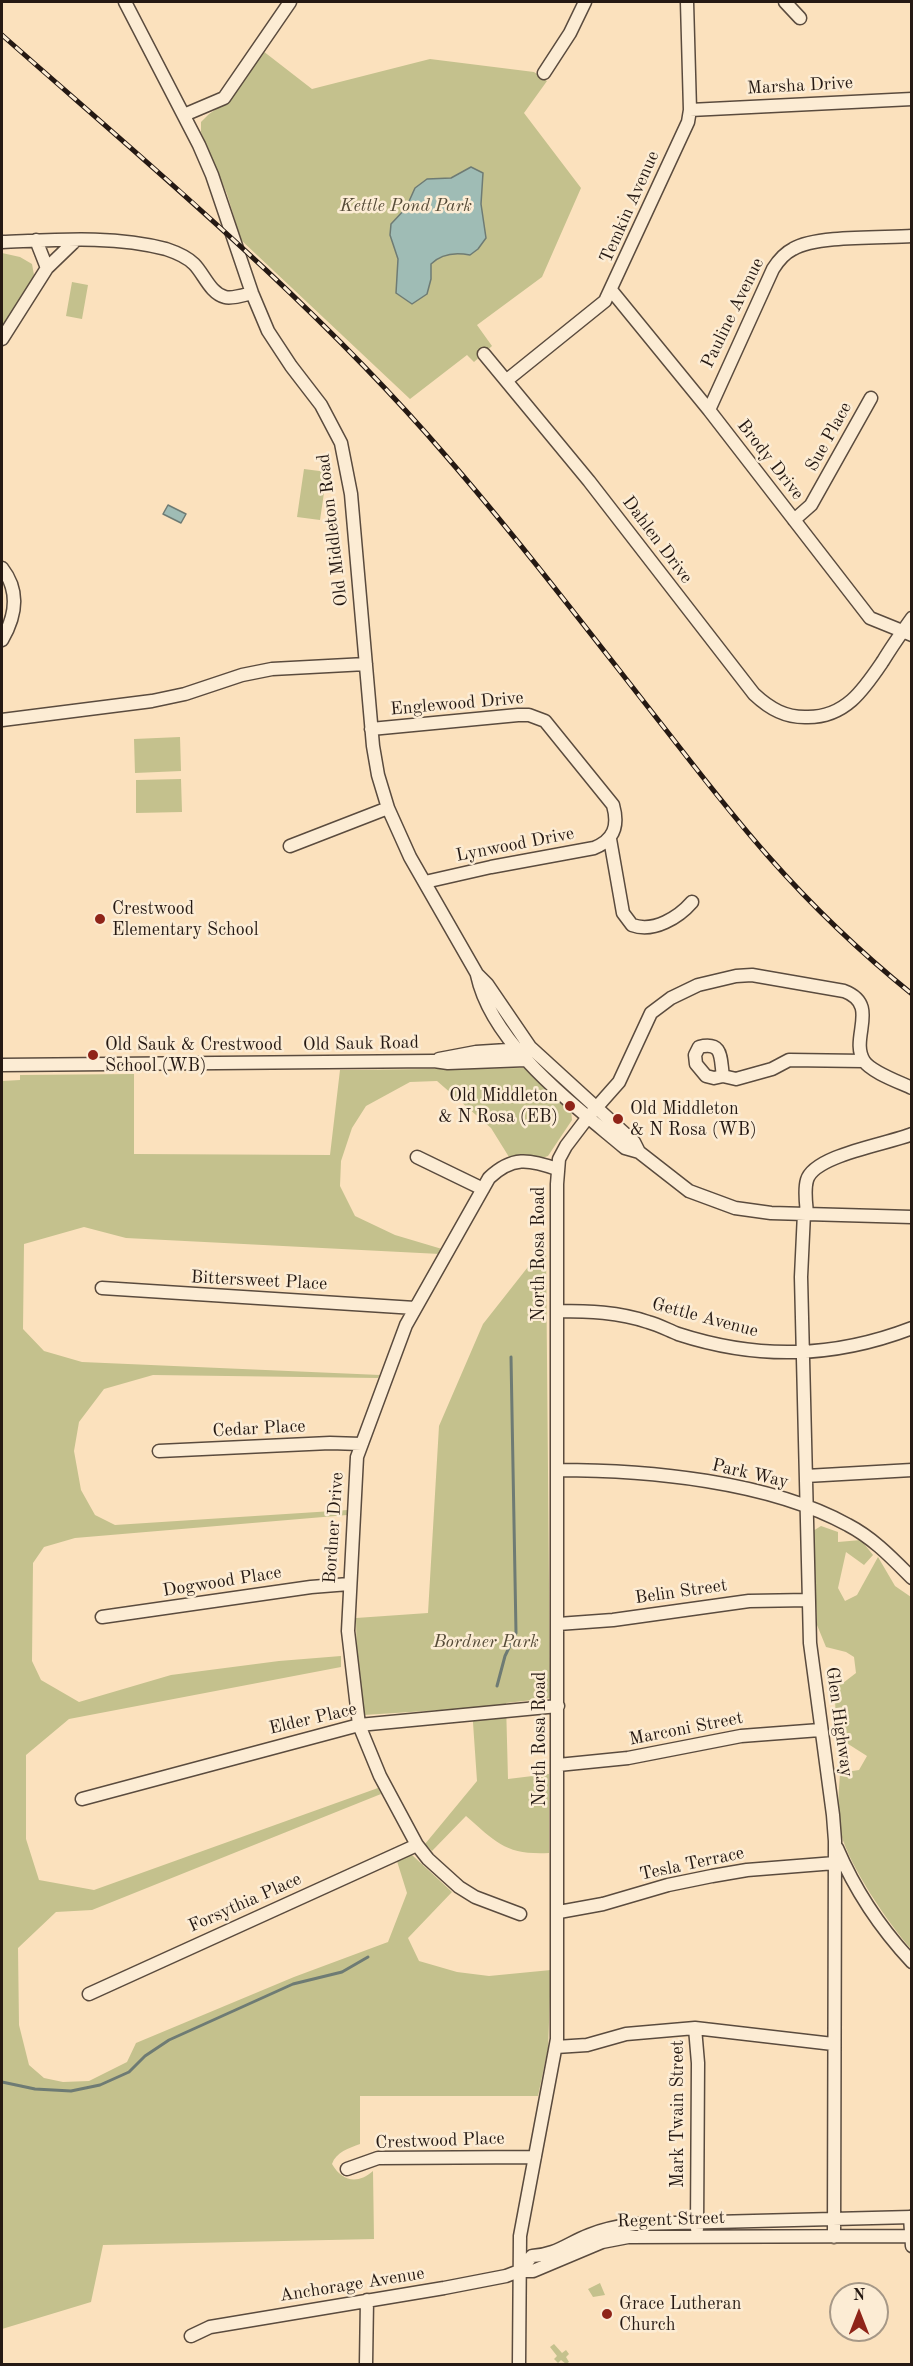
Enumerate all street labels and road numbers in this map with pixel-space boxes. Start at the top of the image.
street label: Marsha Drive [746,72,854,100]
street label: Temkin Avenue [596,148,664,266]
street label: Pauline Avenue [697,254,769,372]
street label: Sue Place [801,398,857,476]
street label: Brody Drive [732,416,808,504]
street label: Old Middleton Road [313,452,353,608]
street label: Dahlen Drive [617,492,697,588]
street label: Englewood Drive [389,687,525,721]
street label: Lynwood Drive [454,823,576,867]
street label: Old Sauk Road [303,1032,419,1056]
street label: North Rosa Road [528,1187,550,1321]
street label: Bittersweet Place [190,1267,328,1295]
street label: Gettle Avenue [649,1293,761,1343]
street label: Cedar Place [212,1416,306,1442]
street label: Park Way [710,1455,790,1493]
street label: Bordner Drive [319,1471,349,1585]
street label: Dogwood Place [161,1562,283,1602]
street label: Belin Street [634,1575,728,1609]
street label: Glen Highway [821,1666,857,1778]
street label: North Rosa Road [529,1672,551,1806]
street label: Elder Place [267,1698,359,1740]
street label: Marconi Street [627,1707,745,1751]
street label: Tesla Terrace [638,1842,746,1886]
street label: Forsythia Place [185,1868,305,1938]
street label: Mark Twain Street [667,2040,689,2188]
street label: Crestwood Place [375,2128,505,2154]
street label: Regent Street [617,2207,725,2233]
street label: Anchorage Avenue [278,2263,426,2307]

